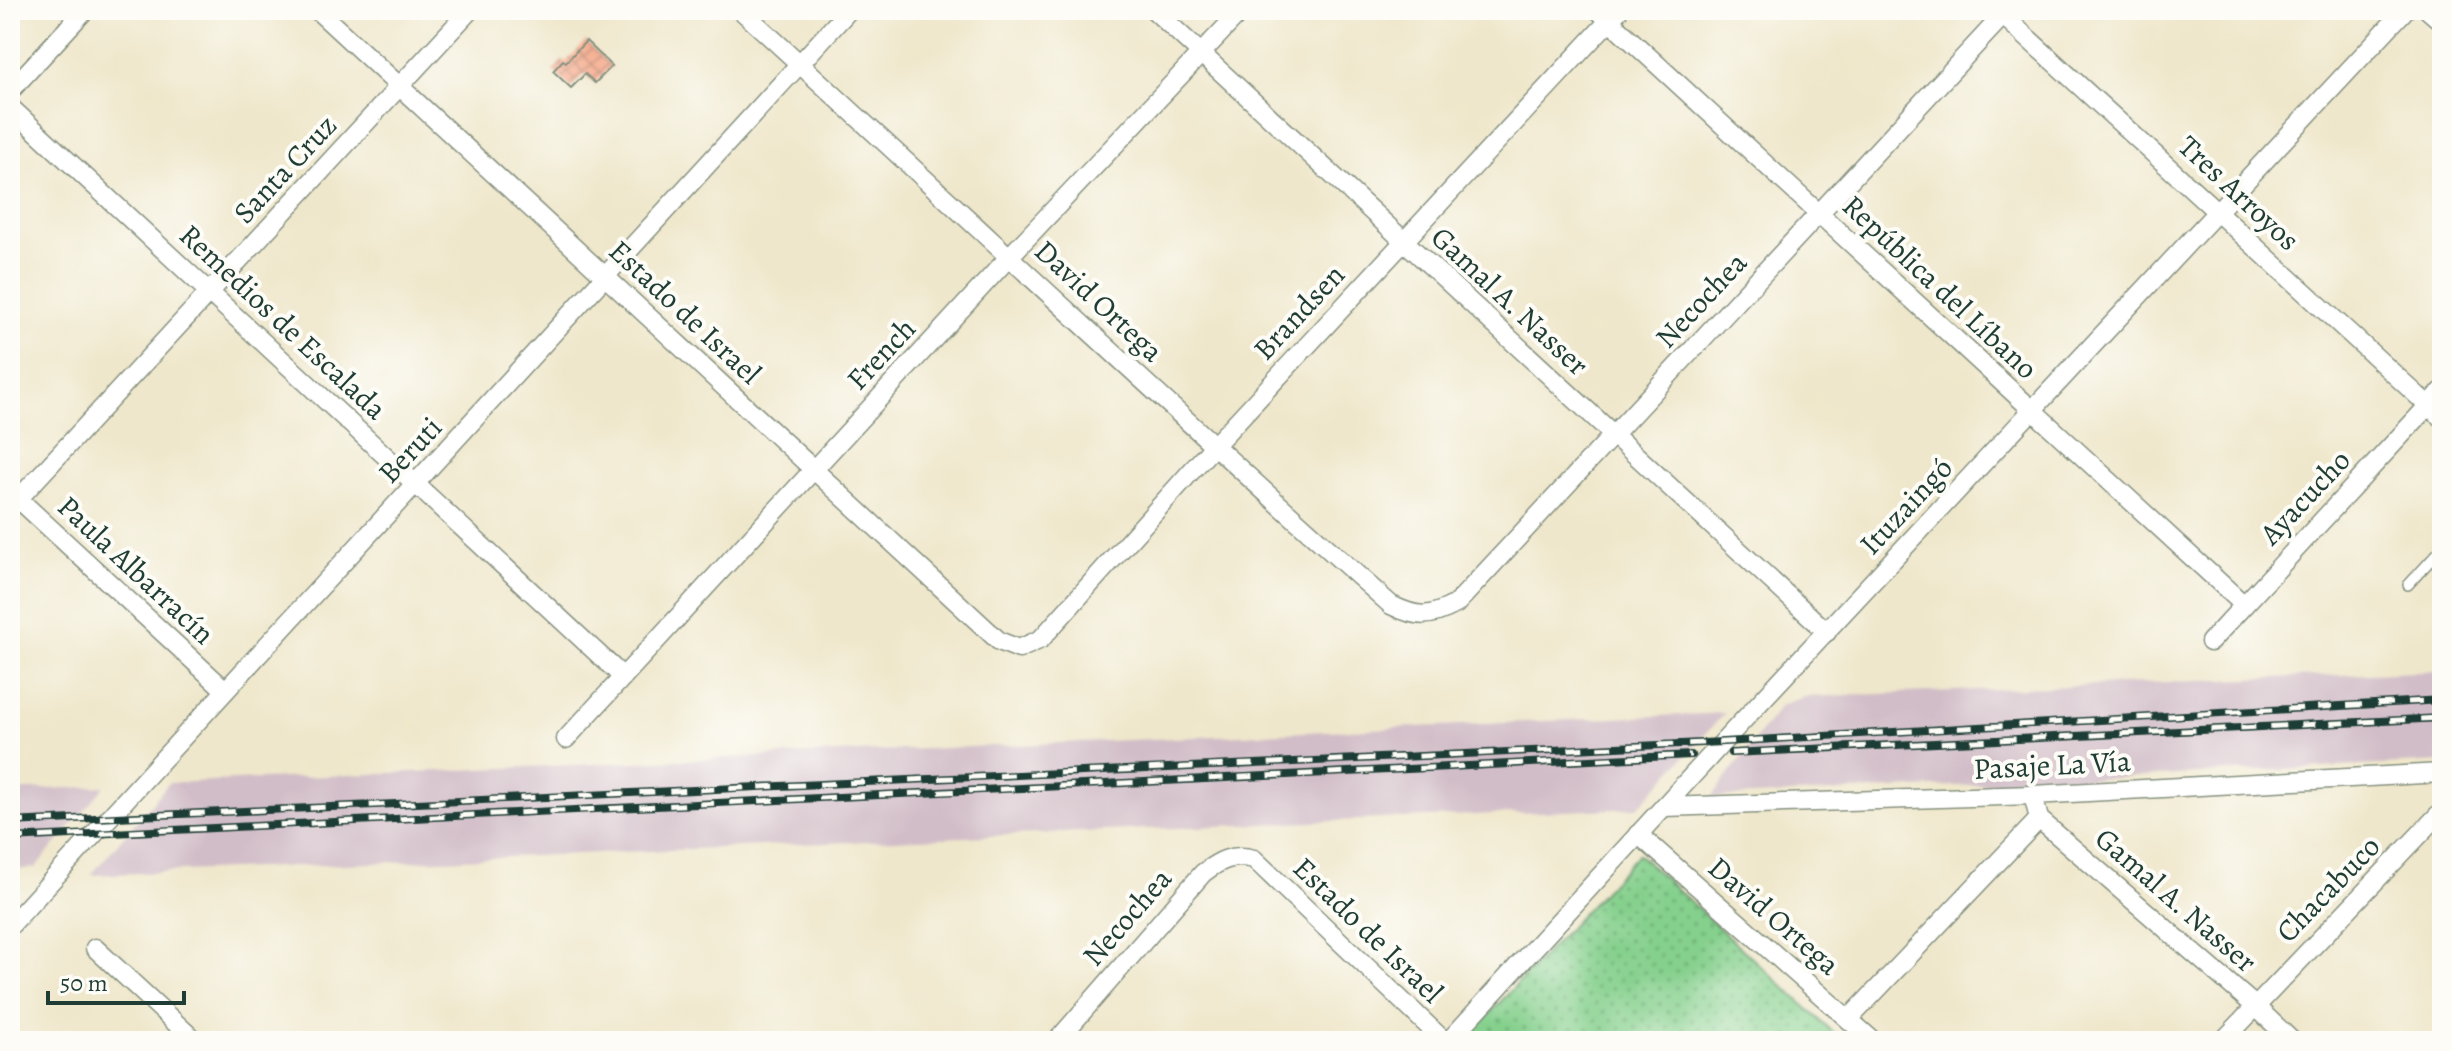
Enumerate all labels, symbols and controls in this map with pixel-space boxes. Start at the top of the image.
street label: Santa Cruz [224,106,346,232]
street label: Tres Arroyos [2170,127,2308,259]
street label: República del Líbano [1834,186,2046,388]
street label: Remedios de Escalada [171,215,395,429]
street label: Gamal A. Nasser [1423,218,1597,384]
street label: Estado de Israel [600,231,770,393]
street label: David Ortega [1026,231,1172,371]
street label: Necochea [1646,243,1756,357]
street label: Brandsen [1244,255,1354,369]
street label: French [838,309,924,399]
street label: Beruti [369,408,451,492]
street label: Ayacucho [2250,441,2359,554]
street label: Ituzaingó [1851,449,1961,563]
street label: Paula Albarracín [49,487,223,653]
street label: Pasaje La Vía [1972,741,2132,789]
street label: Gamal A. Nasser [2087,819,2265,981]
street label: Chacabuco [2267,827,2389,951]
street label: Estado de Israel [1284,848,1452,1012]
street label: David Ortega [1700,848,1848,984]
street label: Necochea [1073,859,1181,975]
scale bar [48,955,184,1005]
text: 50 m [60,967,108,999]

